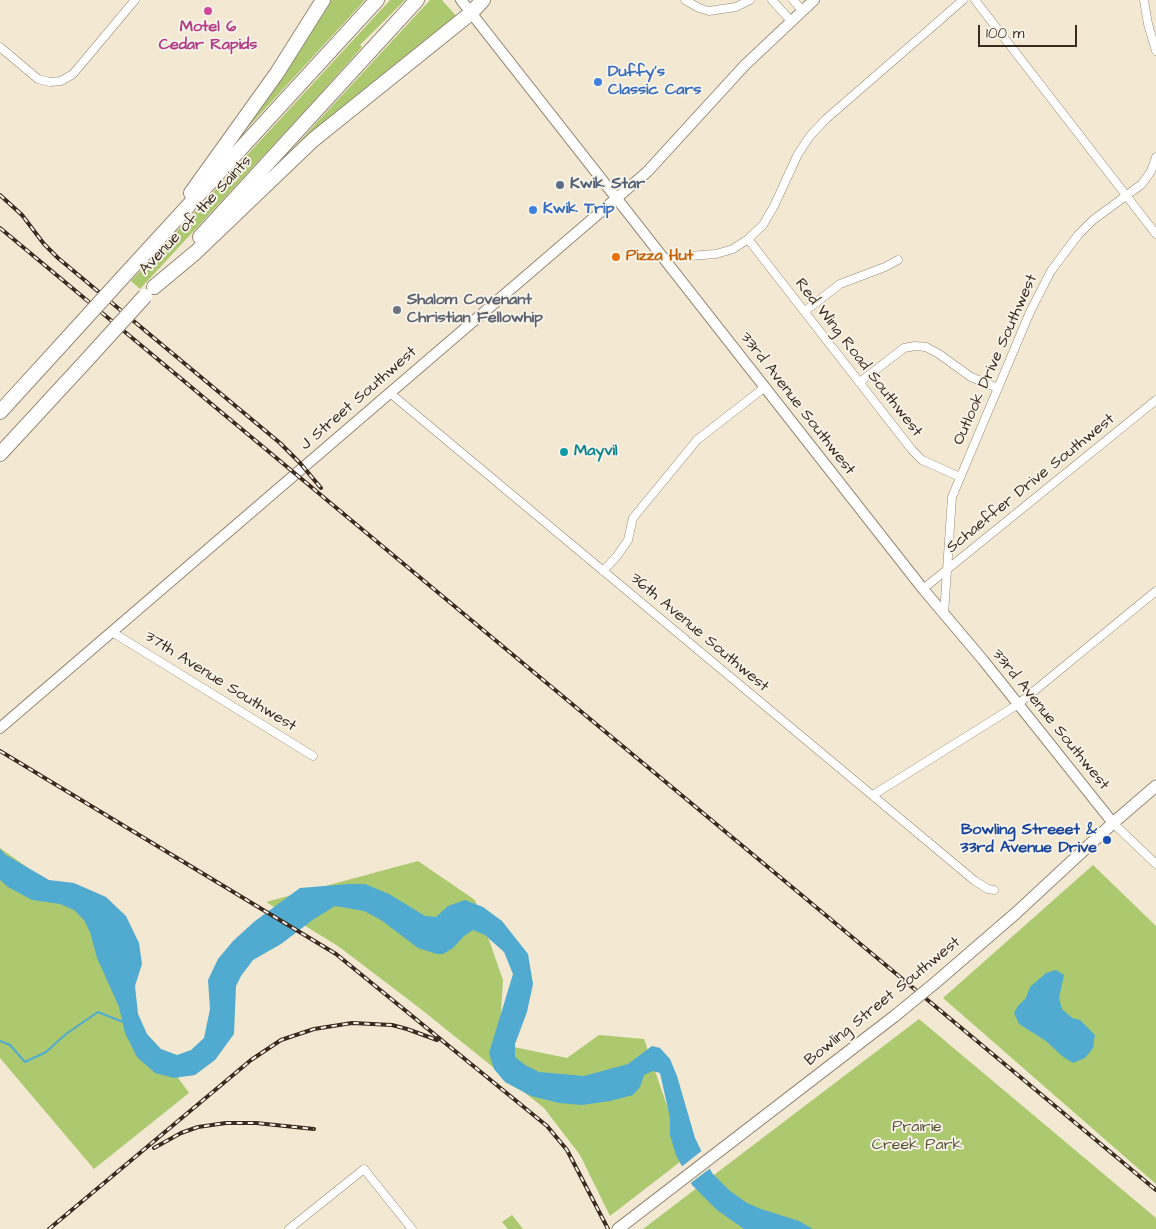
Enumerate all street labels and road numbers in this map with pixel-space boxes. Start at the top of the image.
street label: Avenue of the Saints [136,152,256,280]
street label: Outlook Drive Southwest [950,272,1042,448]
street label: Red Wing Road Southwest [790,275,926,441]
street label: 33rd Avenue Southwest [735,329,859,479]
street label: J Street Southwest [297,343,421,455]
street label: Schaeffer Drive Southwest [943,410,1119,558]
street label: 36th Avenue Southwest [626,569,772,697]
street label: 37th Avenue Southwest [141,627,299,737]
street label: 33rd Avenue Southwest [987,646,1113,794]
street label: Bowling Street Southwest [801,933,965,1071]

